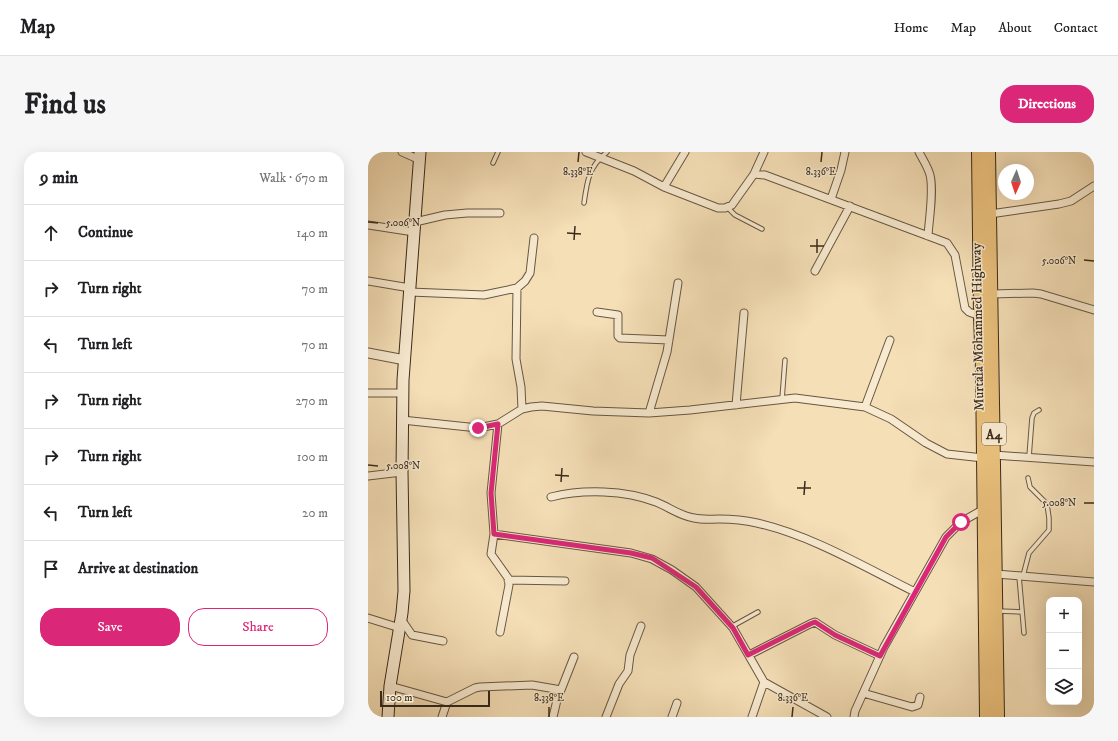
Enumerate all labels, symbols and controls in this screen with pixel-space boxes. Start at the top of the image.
text: Map [20,16,55,39]
text: Home [894,19,928,37]
text: Map [950,19,976,37]
text: About [998,19,1032,37]
text: Contact [1054,19,1098,37]
button: Directions [1000,85,1094,123]
text: Find us [24,87,106,122]
north arrow [998,164,1034,200]
text: 8.338°E [563,166,593,178]
text: 8.336°E [806,166,836,178]
text: 9 min [40,167,78,189]
text: Walk · 670 m [259,170,328,186]
text: 5.006°N [386,217,420,229]
icon: ahead [40,222,62,244]
text: Continue [78,223,133,242]
text: 140 m [296,225,328,241]
street label: Murtala Mohammed Highway [968,242,988,411]
text: 5.006°N [1042,255,1076,267]
icon: right [40,278,62,300]
text: Turn right [78,279,141,298]
text: 70 m [302,281,328,297]
icon: left [40,334,62,356]
text: Turn left [78,335,132,354]
text: 70 m [302,337,328,353]
icon: right [40,390,62,412]
text: Turn right [78,391,141,410]
text: 270 m [296,393,328,409]
route end [469,419,487,437]
road number: A4 [982,423,1006,445]
icon: right [40,446,62,468]
text: Turn right [78,447,141,466]
text: 100 m [297,449,328,465]
text: 5.008°N [386,460,420,472]
text: 5.008°N [1042,497,1076,509]
icon: left [40,502,62,524]
text: Turn left [78,503,132,522]
text: 20 m [302,505,328,521]
route start [952,513,970,531]
icon: arrive [40,558,62,580]
text: Arrive at destination [78,559,198,578]
map controls [1046,597,1082,705]
button: + [1046,597,1082,633]
button: Save [40,608,180,646]
button: Share [188,608,328,646]
button: − [1046,633,1082,669]
button: layers [1046,669,1082,705]
scale bar [380,689,490,708]
text: 100 m [386,691,412,705]
text: 8.338°E [534,692,564,704]
text: 8.336°E [778,692,808,704]

